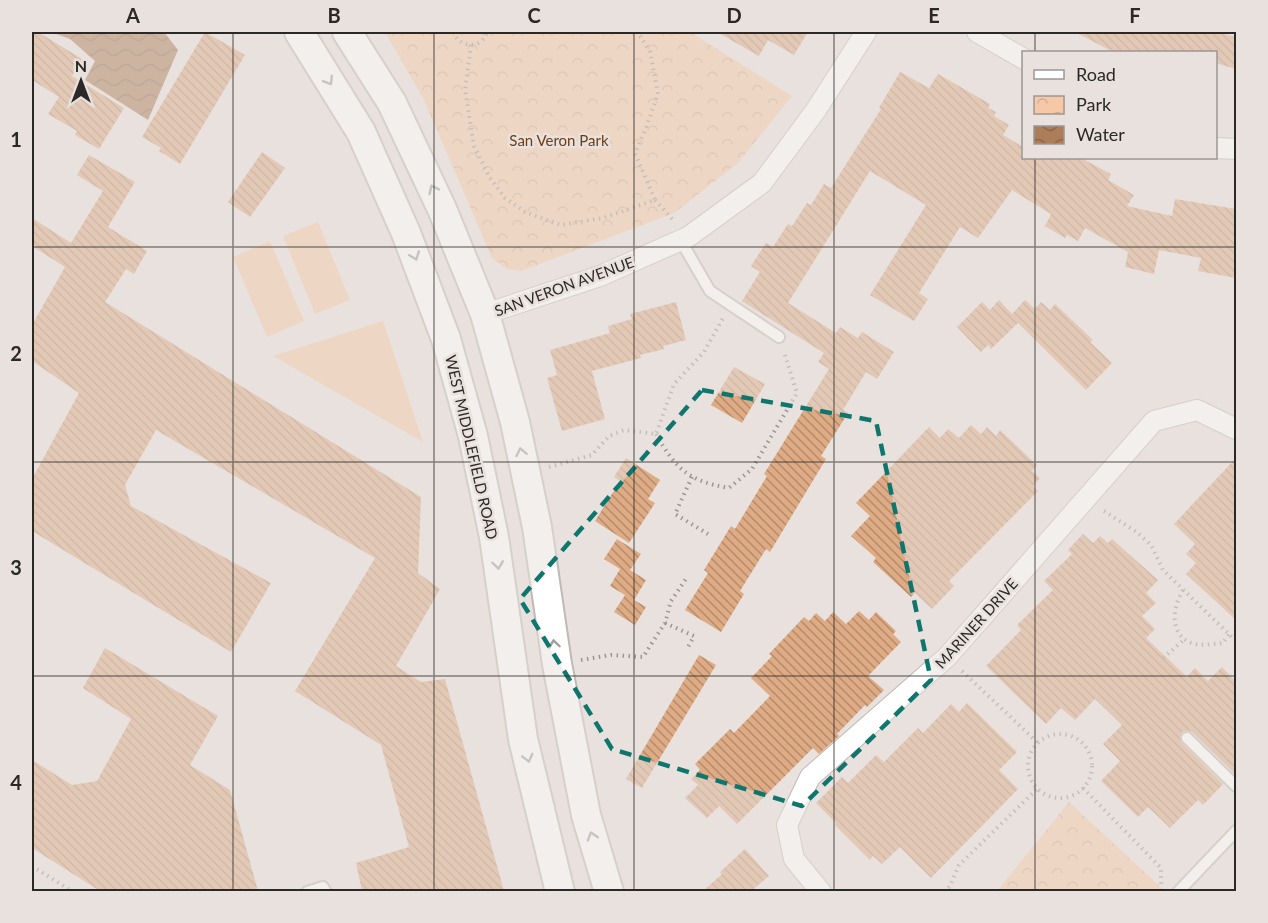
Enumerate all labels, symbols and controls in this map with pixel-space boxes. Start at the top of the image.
text: A [125,3,140,27]
text: B [327,3,341,27]
text: C [527,3,541,27]
text: D [726,3,742,27]
text: E [928,3,940,27]
text: F [1129,3,1141,27]
north arrow [51,51,111,111]
legend [1022,51,1217,159]
text: N [75,56,87,75]
text: Road [1076,63,1116,85]
one-way arrow [322,75,334,85]
text: Park [1076,93,1112,115]
text: Water [1076,123,1125,145]
text: 1 [10,127,22,151]
park label: San Veron Park [509,131,609,149]
one-way arrow [428,184,440,195]
one-way arrow [407,250,420,261]
street label: SAN VERON AVENUE [492,252,636,320]
text: 2 [10,341,22,365]
street label: WEST MIDDLEFIELD ROAD [442,353,502,541]
one-way arrow [515,448,528,458]
text: 3 [10,555,22,579]
one-way arrow [492,561,504,570]
street label: MARINER DRIVE [931,574,1021,672]
one-way arrow [549,640,561,649]
one-way arrow [520,753,533,763]
text: 4 [10,770,22,794]
one-way arrow [587,831,599,842]

